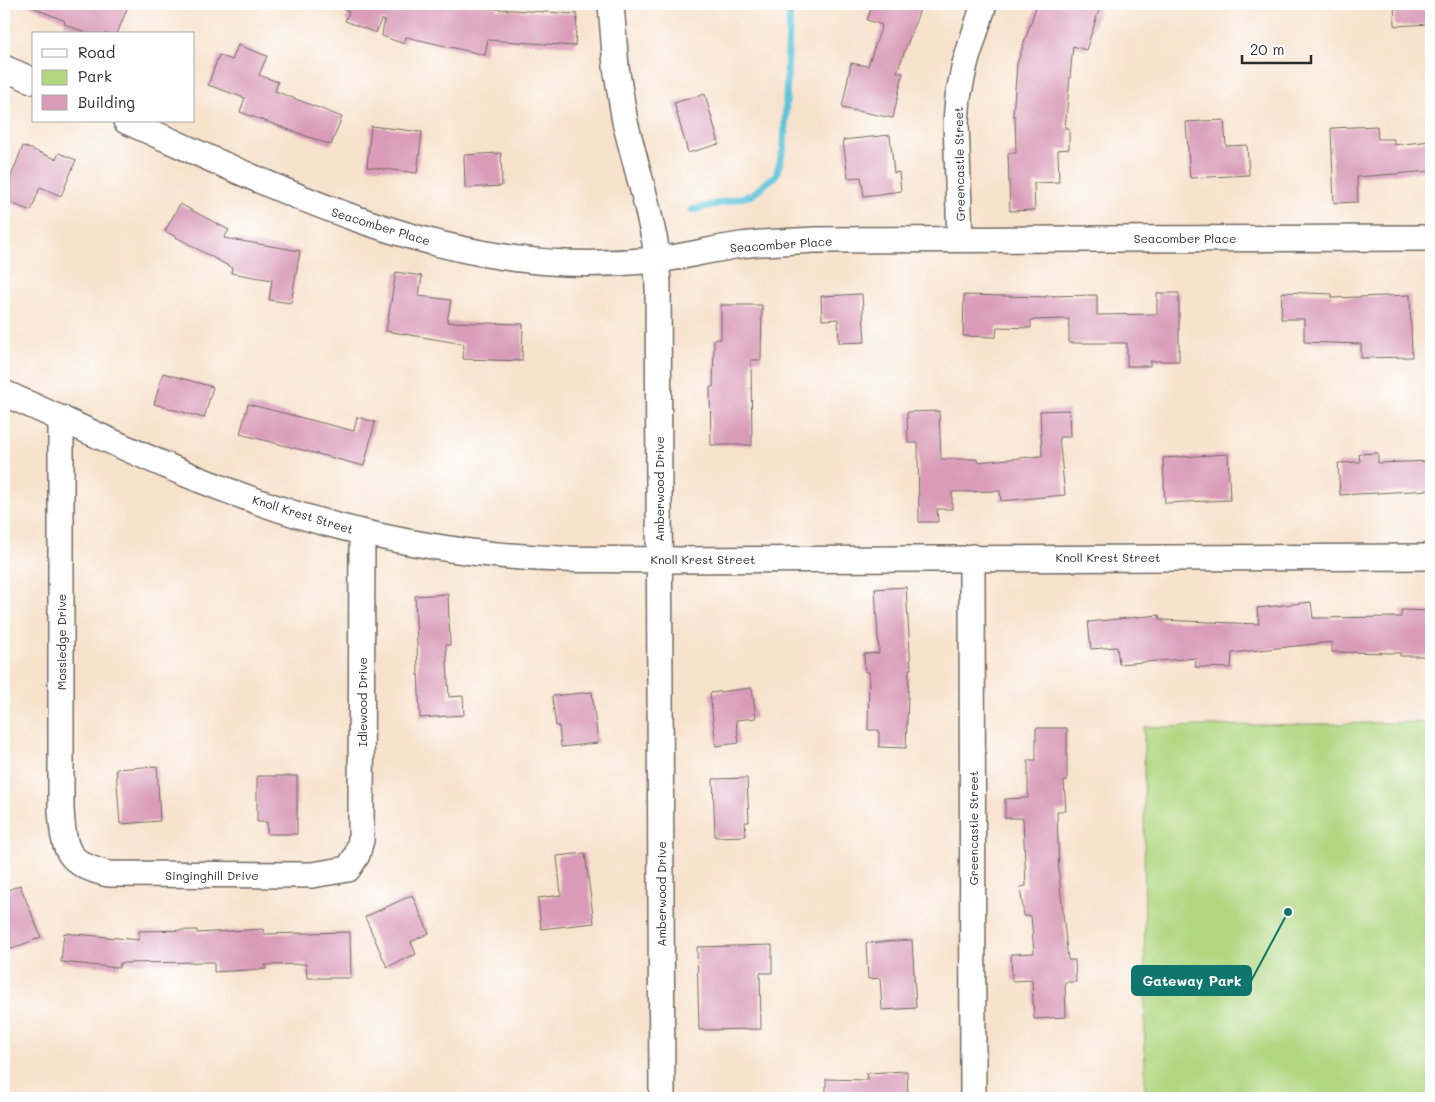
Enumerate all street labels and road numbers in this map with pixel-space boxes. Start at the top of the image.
street label: Greencastle Street [950,107,968,221]
street label: Seacomber Place [330,203,432,249]
street label: Seacomber Place [1134,230,1236,246]
street label: Seacomber Place [729,232,833,256]
street label: Amberwood Drive [651,436,667,542]
street label: Knoll Krest Street [251,491,355,537]
street label: Knoll Krest Street [1056,549,1160,565]
street label: Knoll Krest Street [651,551,755,567]
street label: Mossledge Drive [53,594,69,690]
street label: Idlewood Drive [354,657,370,747]
street label: Greencastle Street [965,771,981,885]
street label: Amberwood Drive [653,841,669,947]
street label: Singinghill Drive [165,867,259,883]

